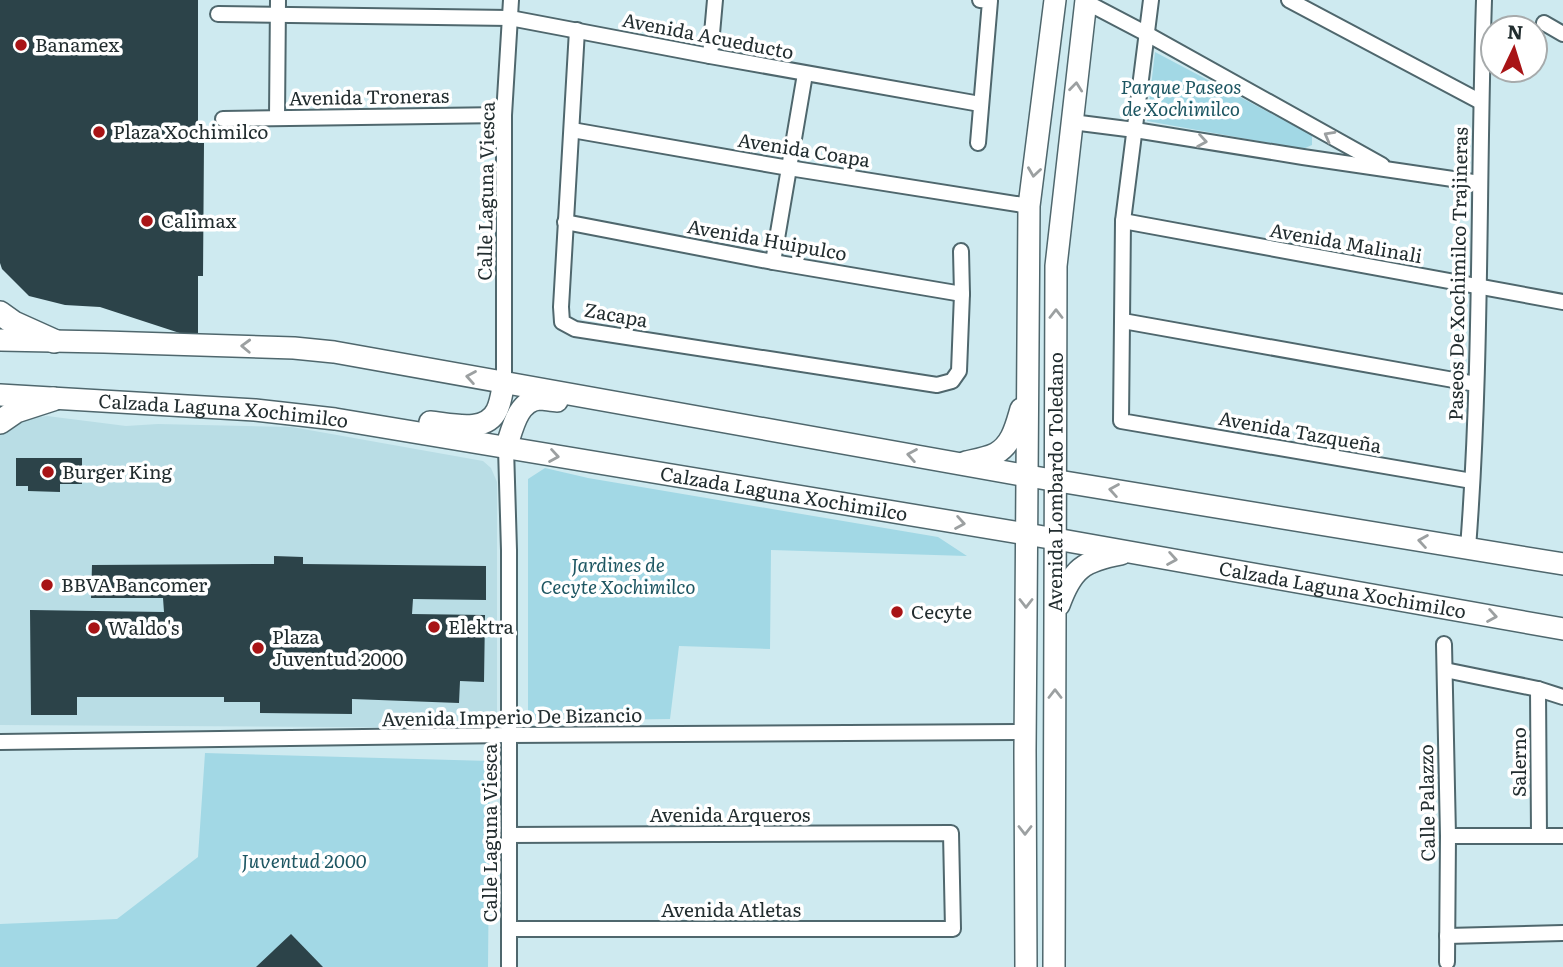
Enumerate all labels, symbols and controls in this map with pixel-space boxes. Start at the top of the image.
street label: Avenida Acueducto [620,5,796,65]
north arrow [1479,14,1549,84]
text: N [1506,17,1524,46]
place label: Banamex [35,30,119,58]
marker: Banamex [13,37,29,53]
park label: Parque Paseos de Xochimilco [1121,72,1241,122]
street label: Avenida Troneras [289,81,450,111]
one-way arrow [1069,82,1084,93]
street label: Calle Laguna Viesca [469,100,501,281]
place label: Plaza Xochimilco [113,117,268,145]
marker: Plaza Xochimilco [91,124,107,140]
street label: Avenida Coapa [736,125,873,173]
street label: Paseos De Xochimilco Trajineras [1440,126,1474,421]
one-way arrow [1324,130,1337,144]
one-way arrow [1196,133,1208,148]
one-way arrow [1027,166,1042,178]
place label: Calimax [161,206,237,234]
street label: Avenida Huipulco [685,211,849,267]
marker: Calimax [139,213,155,229]
street label: Avenida Malinali [1268,215,1425,269]
street label: Zacapa [582,295,651,333]
one-way arrow [1048,308,1064,318]
one-way arrow [240,339,251,354]
street label: Avenida Lombardo Toledano [1040,352,1069,612]
one-way arrow [465,370,477,385]
street label: Calzada Laguna Xochimilco [98,386,351,434]
street label: Avenida Tazqueña [1216,403,1385,459]
one-way arrow [548,448,560,463]
one-way arrow [906,449,918,464]
place label: Burger King [62,457,172,485]
street label: Calzada Laguna Xochimilco [658,458,910,527]
marker: Burger King [40,464,56,480]
one-way arrow [1108,483,1120,498]
one-way arrow [954,515,965,530]
one-way arrow [1417,534,1429,549]
park label: Jardines de Cecyte Xochimilco [541,550,695,600]
one-way arrow [1166,551,1177,566]
street label: Calzada Laguna Xochimilco [1217,553,1469,625]
place label: BBVA Bancomer [61,570,207,598]
marker: BBVA Bancomer [39,577,55,593]
place label: Cecyte [911,597,972,625]
one-way arrow [1018,598,1034,609]
marker: Cecyte [889,604,905,620]
one-way arrow [1486,608,1498,623]
place label: Elektra [448,612,514,640]
place label: Waldo's [108,613,180,641]
marker: Elektra [426,619,442,635]
marker: Waldo's [86,620,102,636]
place label: Plaza Juventud 2000 [272,622,403,672]
marker: Plaza Juventud 2000 [250,640,266,656]
one-way arrow [1047,688,1063,699]
street label: Avenida Imperio De Bizancio [381,700,643,732]
street label: Salerno [1504,727,1532,797]
street label: Calle Laguna Viesca [475,743,503,923]
street label: Calle Palazzo [1411,744,1441,862]
street label: Avenida Arqueros [650,800,811,828]
one-way arrow [1017,825,1033,836]
park label: Juventud 2000 [242,846,367,874]
street label: Avenida Atletas [661,895,801,923]

